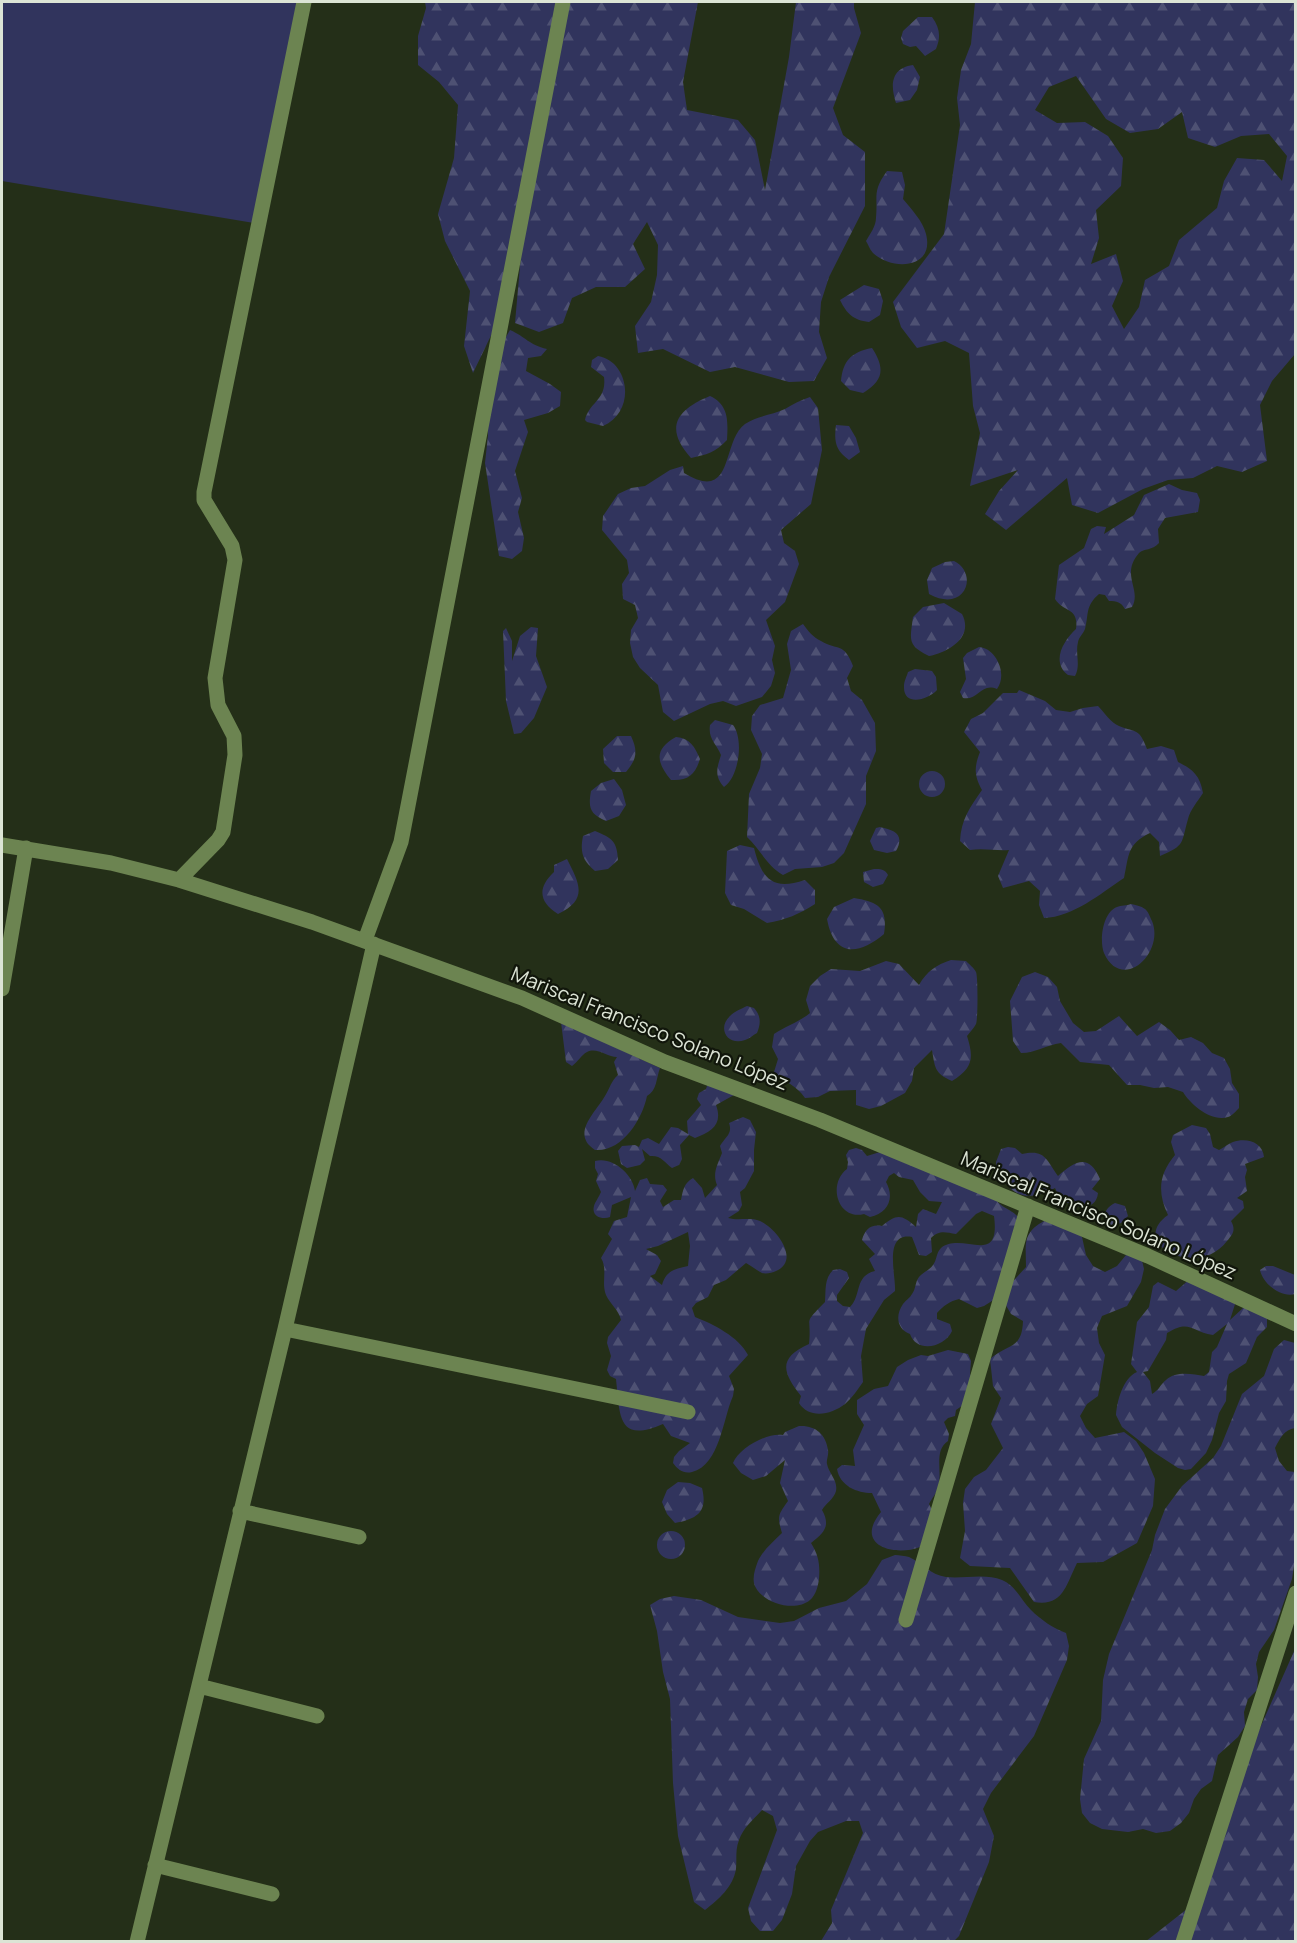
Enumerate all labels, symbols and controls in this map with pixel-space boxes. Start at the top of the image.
street label: Mariscal Francisco Solano López [507,960,793,1096]
street label: Mariscal Francisco Solano López [957,1145,1241,1285]

